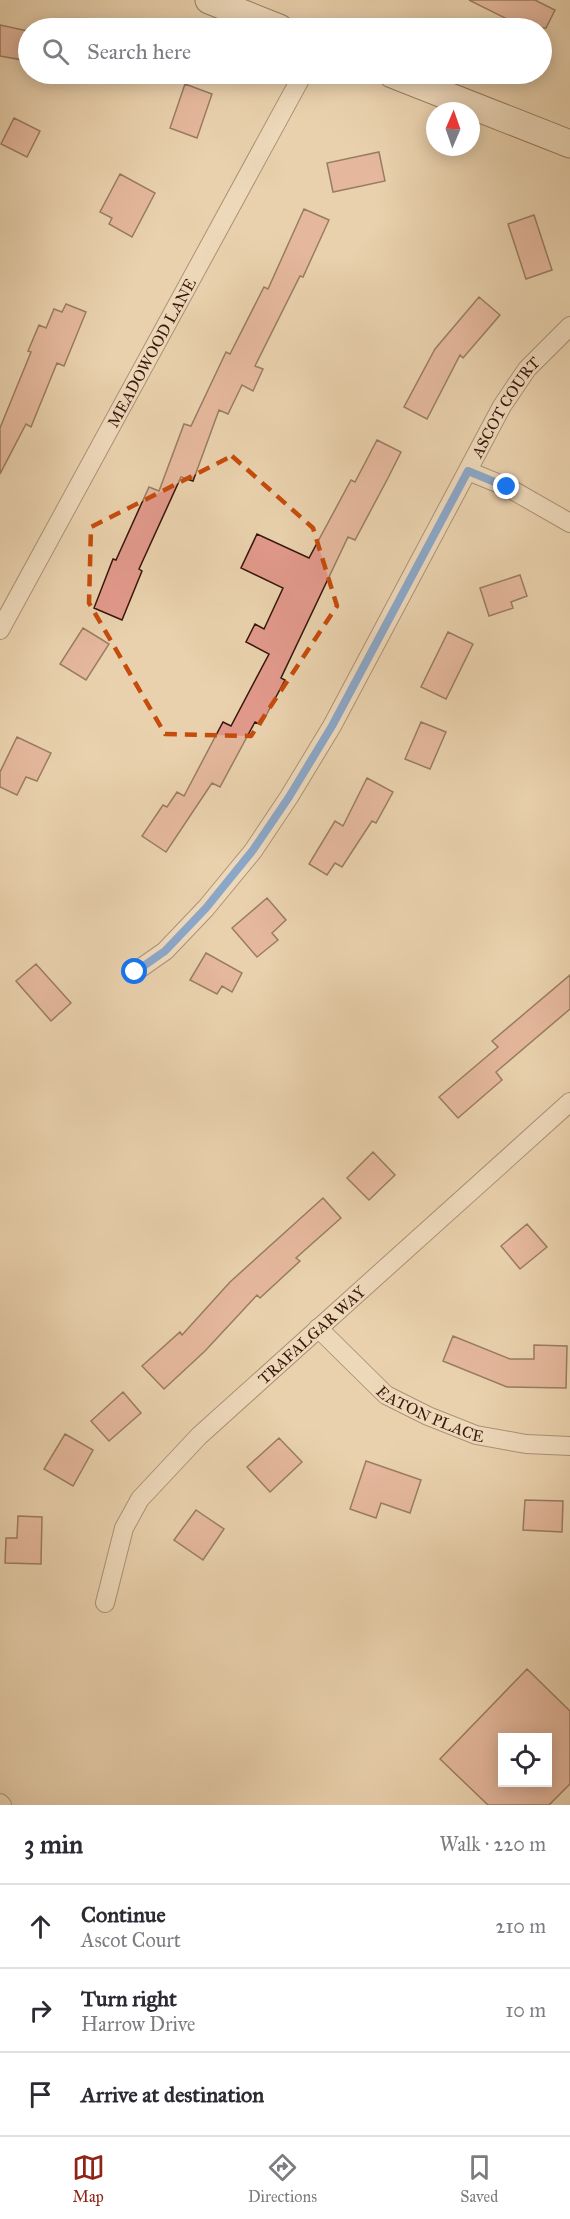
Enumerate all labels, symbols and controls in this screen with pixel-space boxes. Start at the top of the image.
search box [18,18,552,84]
icon: search [39,35,72,68]
text: Search here [87,38,191,65]
north arrow [426,102,480,156]
street label: MEADOWOOD LANE [103,275,200,431]
street label: ASCOT COURT [467,353,544,462]
route end [493,473,519,499]
route start [121,958,147,984]
street label: TRAFALGAR WAY [254,1282,370,1388]
street label: EATON PLACE [372,1382,485,1446]
map controls [498,1733,552,1787]
button: locate [498,1733,552,1787]
text: 3 min [24,1828,83,1860]
text: Walk · 220 m [439,1832,546,1856]
text: Continue [81,1901,166,1928]
icon: ahead [24,1910,57,1943]
text: 210 m [496,1914,546,1938]
text: Ascot Court [81,1928,181,1952]
text: Turn right [81,1985,177,2012]
icon: right [24,1994,57,2027]
text: 10 m [505,1998,546,2022]
text: Harrow Drive [81,2012,195,2036]
icon: arrive [24,2078,57,2111]
text: Arrive at destination [81,2081,264,2108]
tab: Map [72,2151,105,2206]
tab: Directions [248,2151,317,2206]
tab: Saved [460,2151,498,2206]

